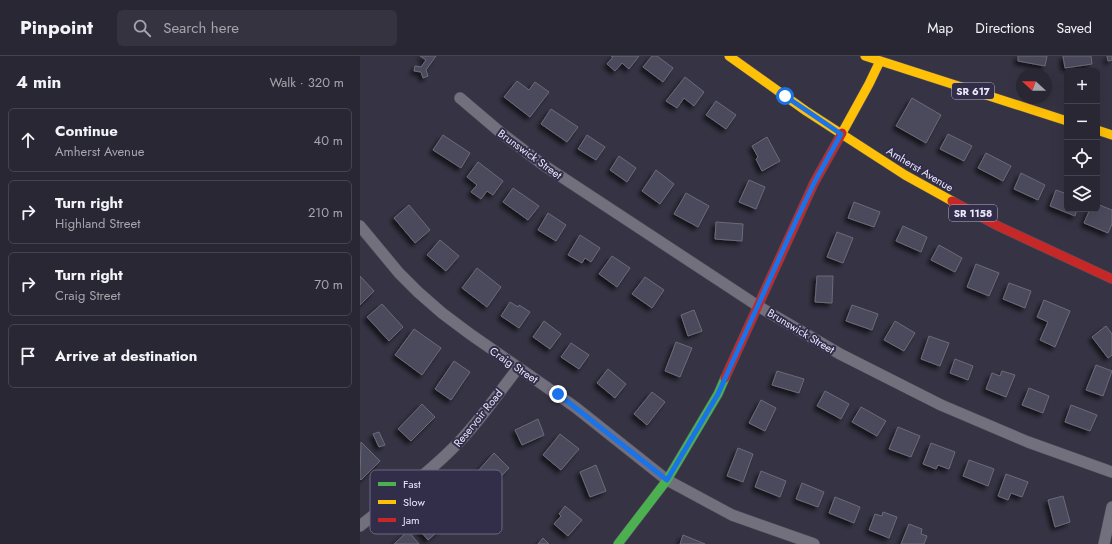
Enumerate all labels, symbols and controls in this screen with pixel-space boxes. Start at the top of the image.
search box [117,10,397,46]
text: Pinpoint [20,14,93,41]
icon: search [131,17,153,39]
text: Search here [163,17,239,39]
text: Map [927,18,953,38]
text: Directions [975,18,1035,38]
text: Saved [1057,18,1092,38]
north arrow [1016,68,1052,104]
map controls [1064,68,1100,212]
button: + [1064,68,1100,104]
text: 4 min [16,70,61,94]
text: Walk · 320 m [269,73,344,92]
road number: SR 617 [952,83,994,99]
route start [776,87,794,105]
button: − [1064,104,1100,140]
text: Continue [55,120,118,142]
street label: Brunswick Street [495,125,566,183]
icon: ahead [17,129,39,151]
text: 40 m [314,131,343,150]
button: locate [1064,140,1100,176]
text: Amherst Avenue [55,142,144,161]
street label: Amherst Avenue [883,143,957,196]
button: layers [1064,176,1100,212]
text: Turn right [55,192,123,214]
icon: right [17,201,39,223]
text: 210 m [308,203,343,222]
road number: SR 1158 [949,205,997,221]
text: Highland Street [55,214,140,233]
text: Turn right [55,264,123,286]
icon: right [17,273,39,295]
text: 70 m [314,275,343,294]
text: Craig Street [55,286,120,305]
street label: Brunswick Street [764,305,838,358]
street label: Craig Street [487,343,542,387]
icon: arrive [17,345,39,367]
text: Arrive at destination [55,345,197,367]
route end [549,385,567,403]
street label: Reservoir Road [450,386,506,450]
legend [370,470,502,534]
text: Fast [403,476,421,492]
text: Slow [403,494,425,510]
text: Jam [401,512,420,528]

